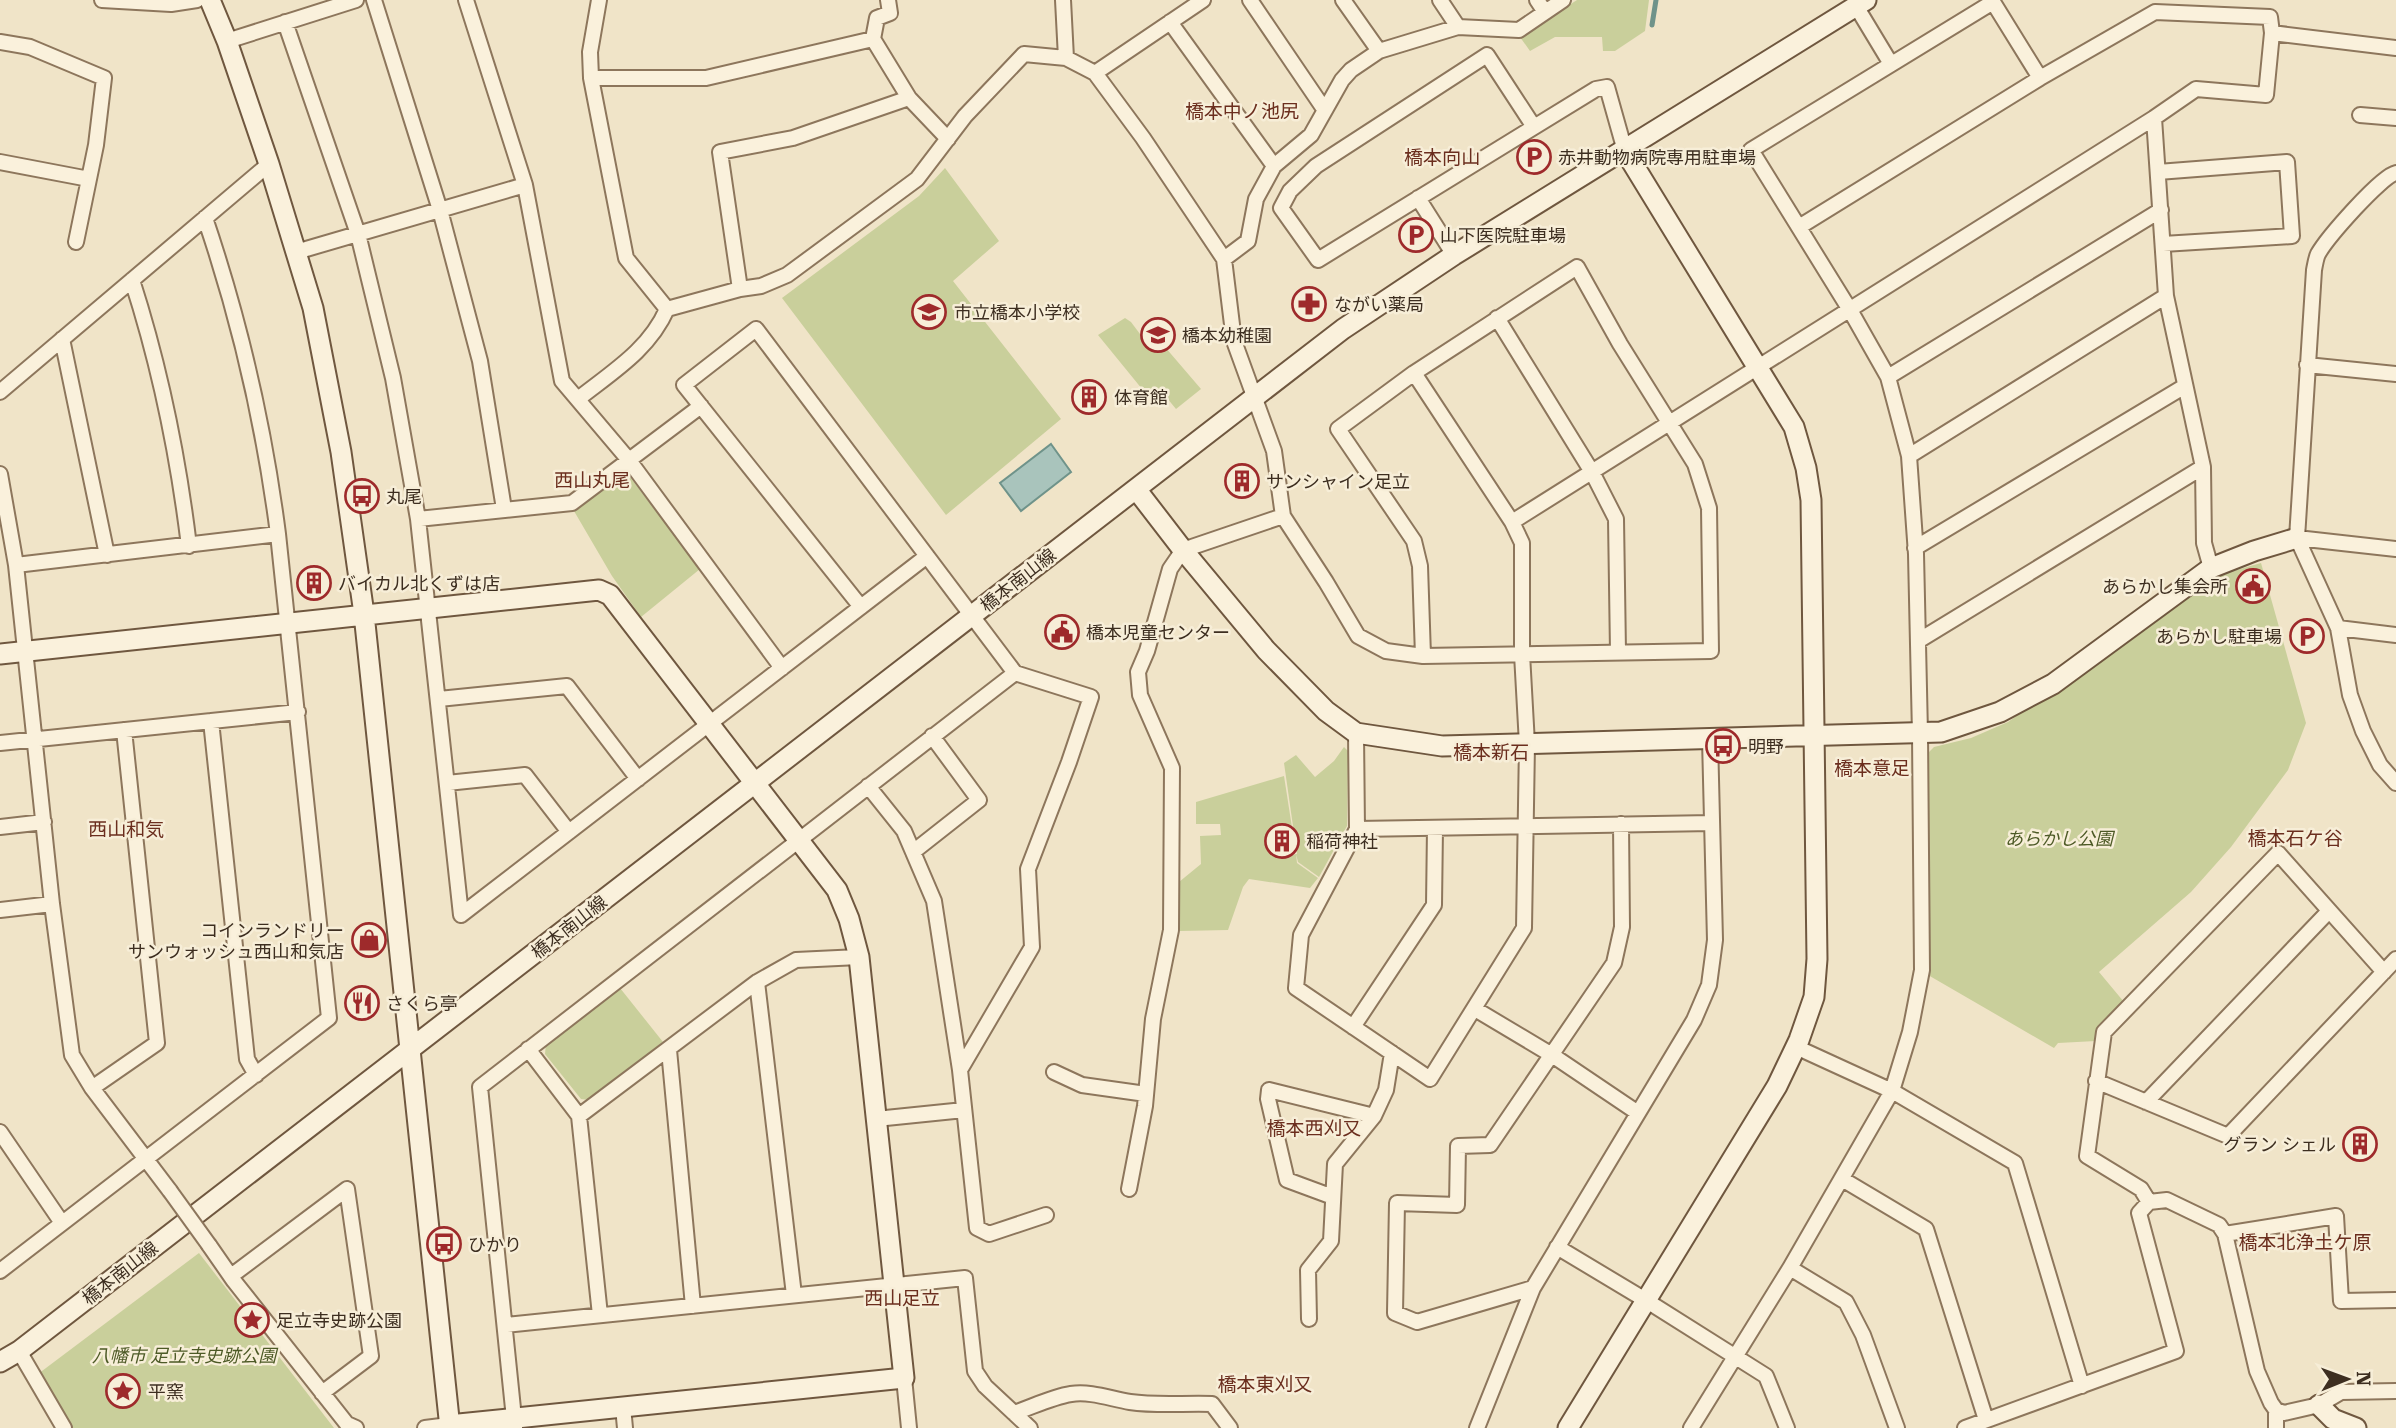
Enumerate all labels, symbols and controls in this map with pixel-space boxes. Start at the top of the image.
district label: 橋本中ノ池尻 [1185,100,1299,123]
parking icon: 赤井動物病院専用駐車場 [1515,138,1553,176]
district label: 橋本向山 [1404,146,1480,169]
place label: 赤井動物病院専用駐車場 [1558,147,1756,168]
parking icon: 山下医院駐車場 [1397,216,1435,254]
place label: 山下医院駐車場 [1440,225,1566,246]
pharmacy icon: ながい薬局 [1290,285,1328,323]
school or university icon: 市立橋本小学校 [910,293,948,331]
place label: ながい薬局 [1334,294,1424,315]
place label: 市立橋本小学校 [954,302,1080,323]
school or university icon: 橋本幼稚園 [1139,316,1177,354]
place label: 橋本幼稚園 [1182,325,1272,346]
building icon: 体育館 [1070,378,1108,416]
place label: 体育館 [1114,387,1168,408]
building icon: サンシャイン足立 [1223,462,1261,500]
district label: 西山丸尾 [554,469,630,492]
place label: サンシャイン足立 [1266,471,1410,492]
bus stop icon: 丸尾 [343,477,381,515]
place label: 丸尾 [386,486,422,507]
street label: 橋本南山線 [976,544,1060,616]
building icon: バイカル北くずは店 [295,564,333,602]
public building icon: あらかし集会所 [2234,567,2272,605]
place label: バイカル北くずは店 [338,573,500,594]
place label: あらかし集会所 [2102,576,2228,597]
public building icon: 橋本児童センター [1043,613,1081,651]
parking icon: あらかし駐車場 [2288,617,2326,655]
place label: 橋本児童センター [1086,622,1230,643]
place label: あらかし駐車場 [2156,626,2282,647]
bus stop icon: 明野 [1704,727,1742,765]
place label: 明野 [1748,736,1784,757]
district label: 橋本新石 [1453,741,1529,764]
district label: 橋本意足 [1834,757,1910,780]
district label: 西山和気 [88,818,164,841]
building icon: 稲荷神社 [1263,822,1301,860]
district label: 橋本石ケ谷 [2247,827,2343,850]
park label: あらかし公園 [2005,828,2116,849]
place label: 稲荷神社 [1306,831,1378,852]
street label: 橋本南山線 [527,891,611,963]
place label: コインランドリー サンウォッシュ西山和気店 [128,920,344,962]
shop icon: コインランドリー サンウォッシュ西山和気店 [350,921,388,959]
restaurant icon: さくら亭 [343,984,381,1022]
place label: さくら亭 [386,993,458,1014]
district label: 橋本西刈又 [1266,1117,1362,1140]
building icon: グラン シェル [2341,1125,2379,1163]
place label: グラン シェル [2223,1134,2336,1155]
bus stop icon: ひかり [425,1225,463,1263]
district label: 橋本北浄土ケ原 [2238,1231,2372,1254]
place label: ひかり [468,1234,522,1255]
street label: 橋本南山線 [78,1237,162,1309]
district label: 西山足立 [864,1287,940,1310]
place icon: 足立寺史跡公園 [233,1301,271,1339]
place label: 足立寺史跡公園 [276,1310,402,1331]
north arrow [2312,1344,2382,1414]
park label: 八幡市 足立寺史跡公園 [92,1345,279,1366]
text: N [2352,1371,2375,1387]
place icon: 平窯 [104,1372,142,1410]
district label: 橋本東刈又 [1217,1373,1313,1396]
place label: 平窯 [148,1381,184,1402]

